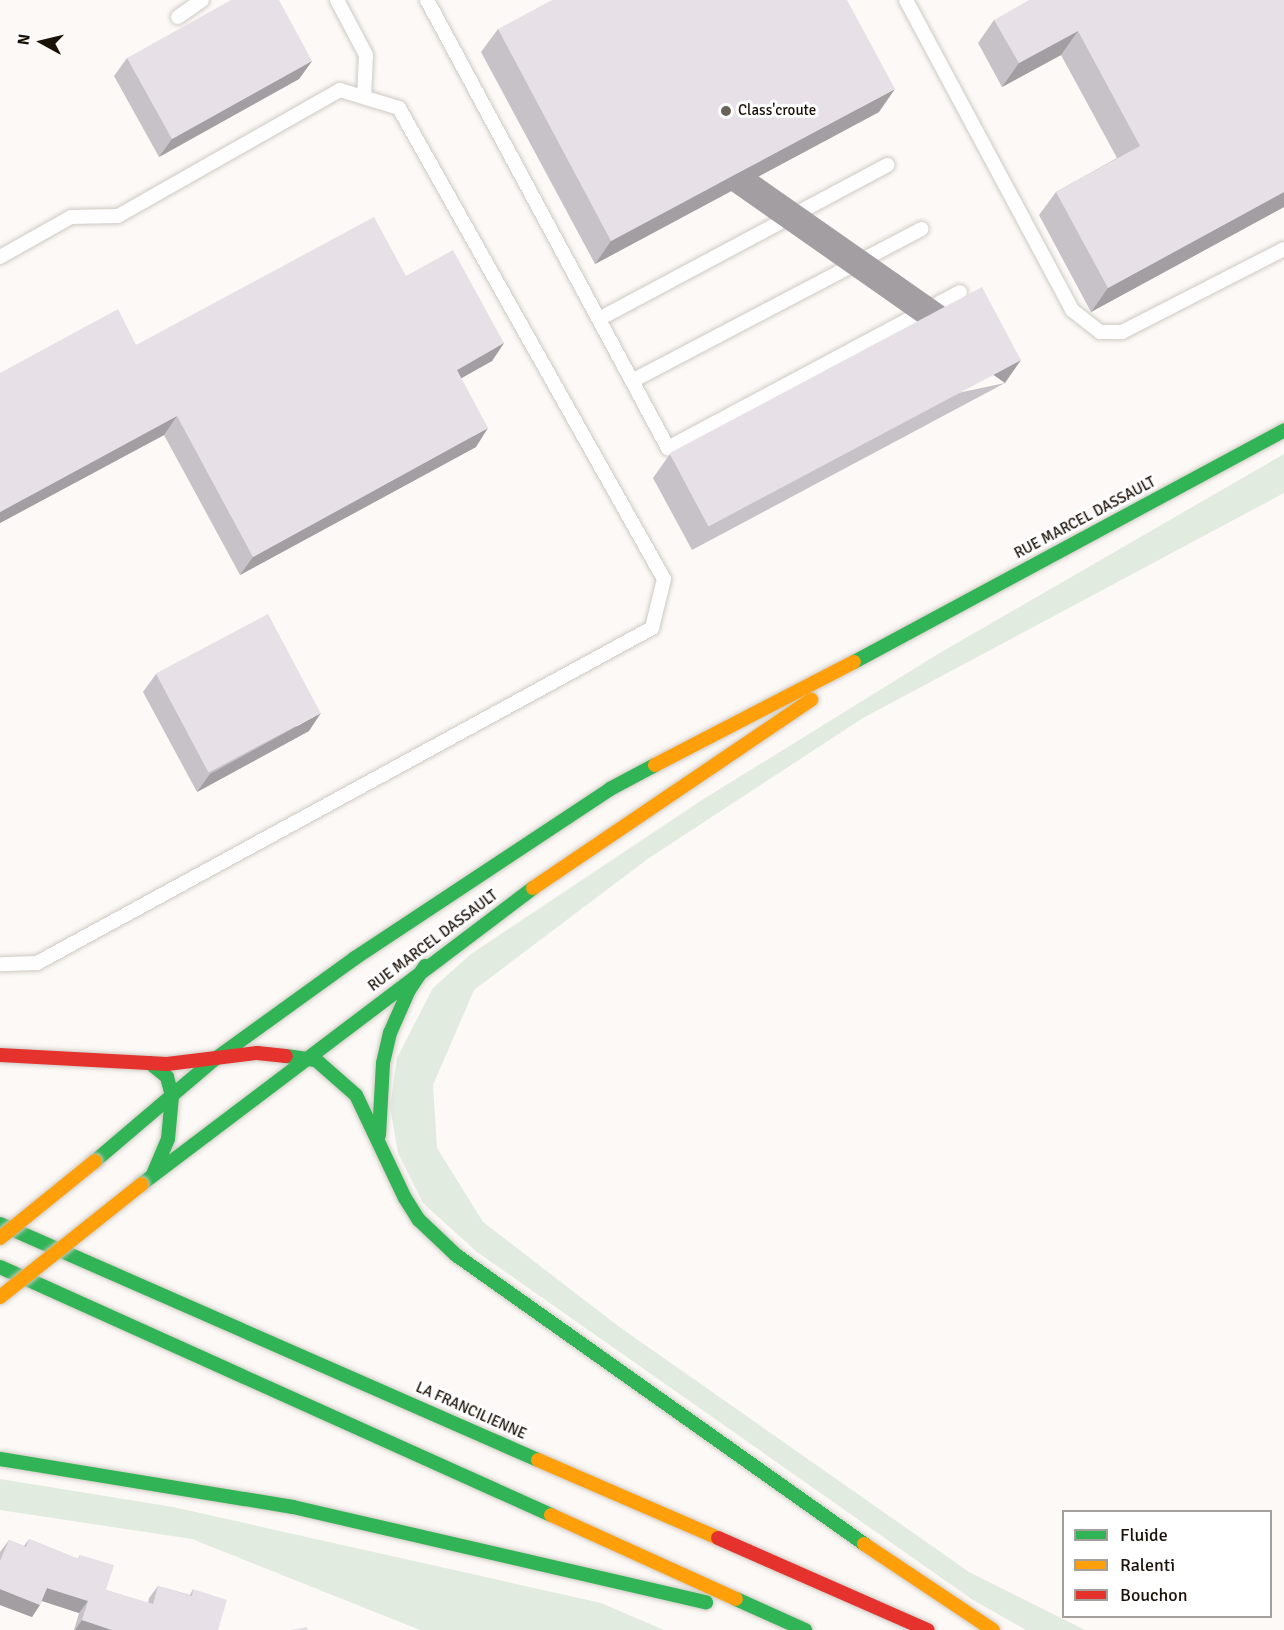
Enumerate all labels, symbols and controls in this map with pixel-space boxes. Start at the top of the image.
north arrow [12,12,72,72]
text: N [13,33,35,46]
place label: Class'croute [738,102,816,120]
marker: Class'croute [719,104,733,118]
street label: RUE MARCEL DASSAULT [1011,473,1159,563]
street label: RUE MARCEL DASSAULT [365,887,501,995]
street label: LA FRANCILIENNE [413,1379,529,1443]
legend [1062,1510,1272,1618]
text: Fluide [1120,1524,1168,1546]
text: Ralenti [1120,1554,1175,1576]
text: Bouchon [1120,1584,1188,1606]

